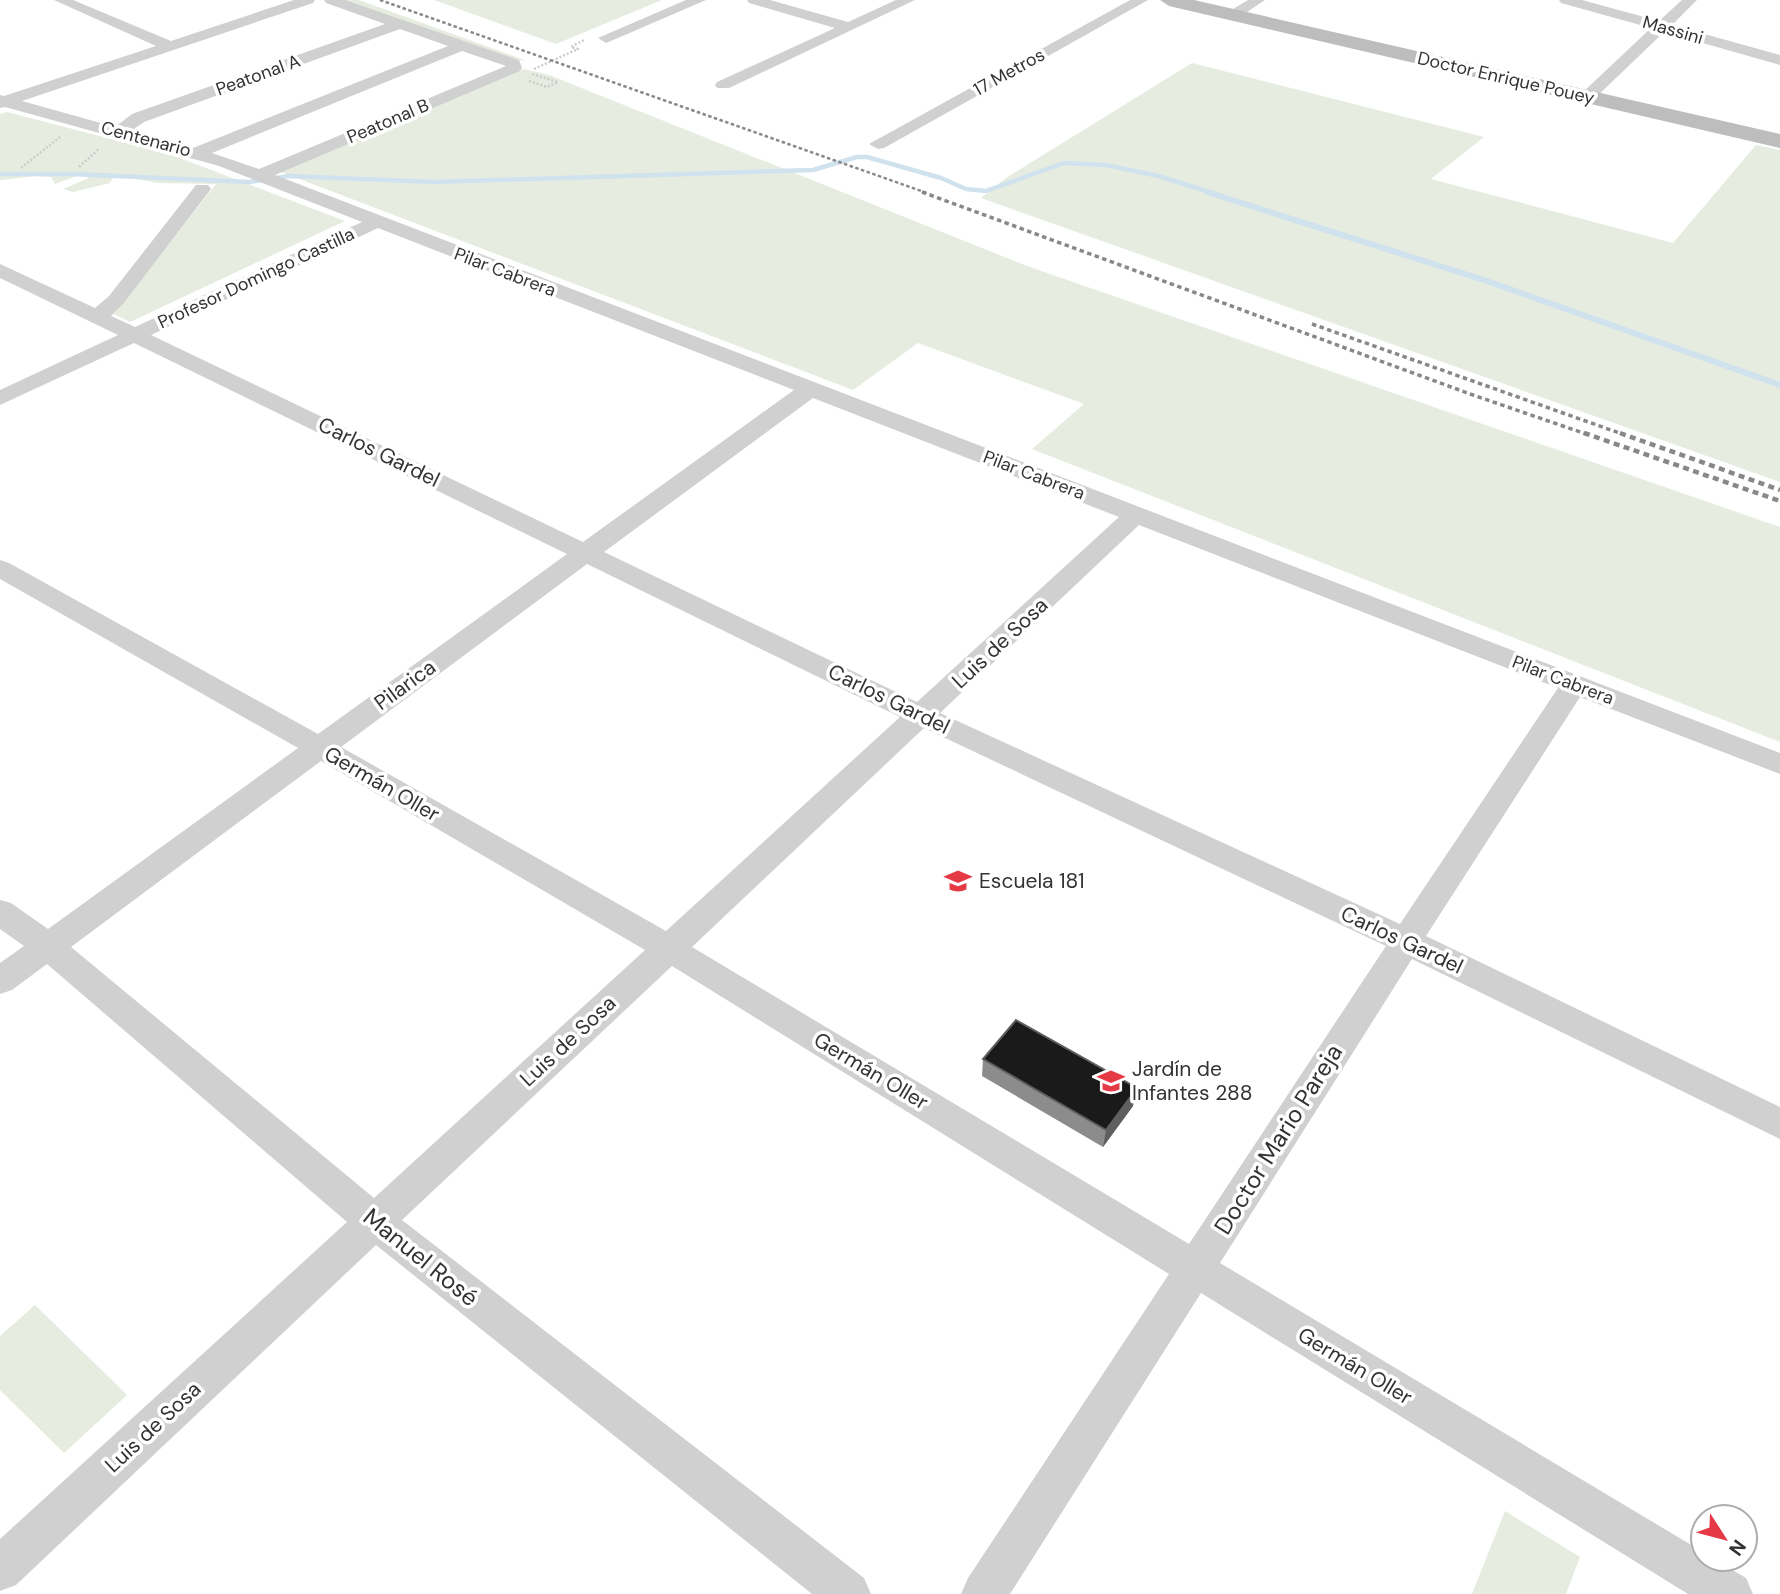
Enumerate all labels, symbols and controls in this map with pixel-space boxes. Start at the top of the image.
street label: Massini [1640,10,1706,50]
street label: 17 Metros [969,43,1049,101]
street label: Doctor Enrique Pouey [1415,46,1597,110]
street label: Peatonal A [213,49,304,101]
street label: Peatonal B [343,93,433,149]
street label: Centenario [98,115,194,163]
street label: Profesor Domingo Castilla [154,222,358,334]
street label: Pilar Cabrera [451,242,559,302]
street label: Carlos Gardel [314,410,444,494]
street label: Pilar Cabrera [980,445,1088,505]
street label: Luis de Sosa [946,591,1054,695]
street label: Pilar Cabrera [1509,650,1617,710]
street label: Pilarica [369,653,441,717]
street label: Carlos Gardel [824,657,954,741]
street label: Germán Oller [319,740,445,828]
school or university icon: Escuela 181 [943,866,973,896]
place label: Escuela 181 [979,867,1085,895]
street label: Carlos Gardel [1336,899,1468,981]
street label: Luis de Sosa [514,989,622,1093]
street label: Germán Oller [809,1026,934,1116]
street label: Doctor Mario Pareja [1207,1038,1349,1240]
place label: Jardín de Infantes 288 [1132,1055,1252,1107]
school or university icon: Jardín de Infantes 288 [1096,1066,1126,1096]
street label: Manuel Rosé [357,1201,485,1313]
street label: Germán Oller [1293,1321,1418,1411]
street label: Luis de Sosa [99,1375,207,1479]
north arrow [1689,1503,1759,1573]
text: N [1723,1535,1752,1561]

